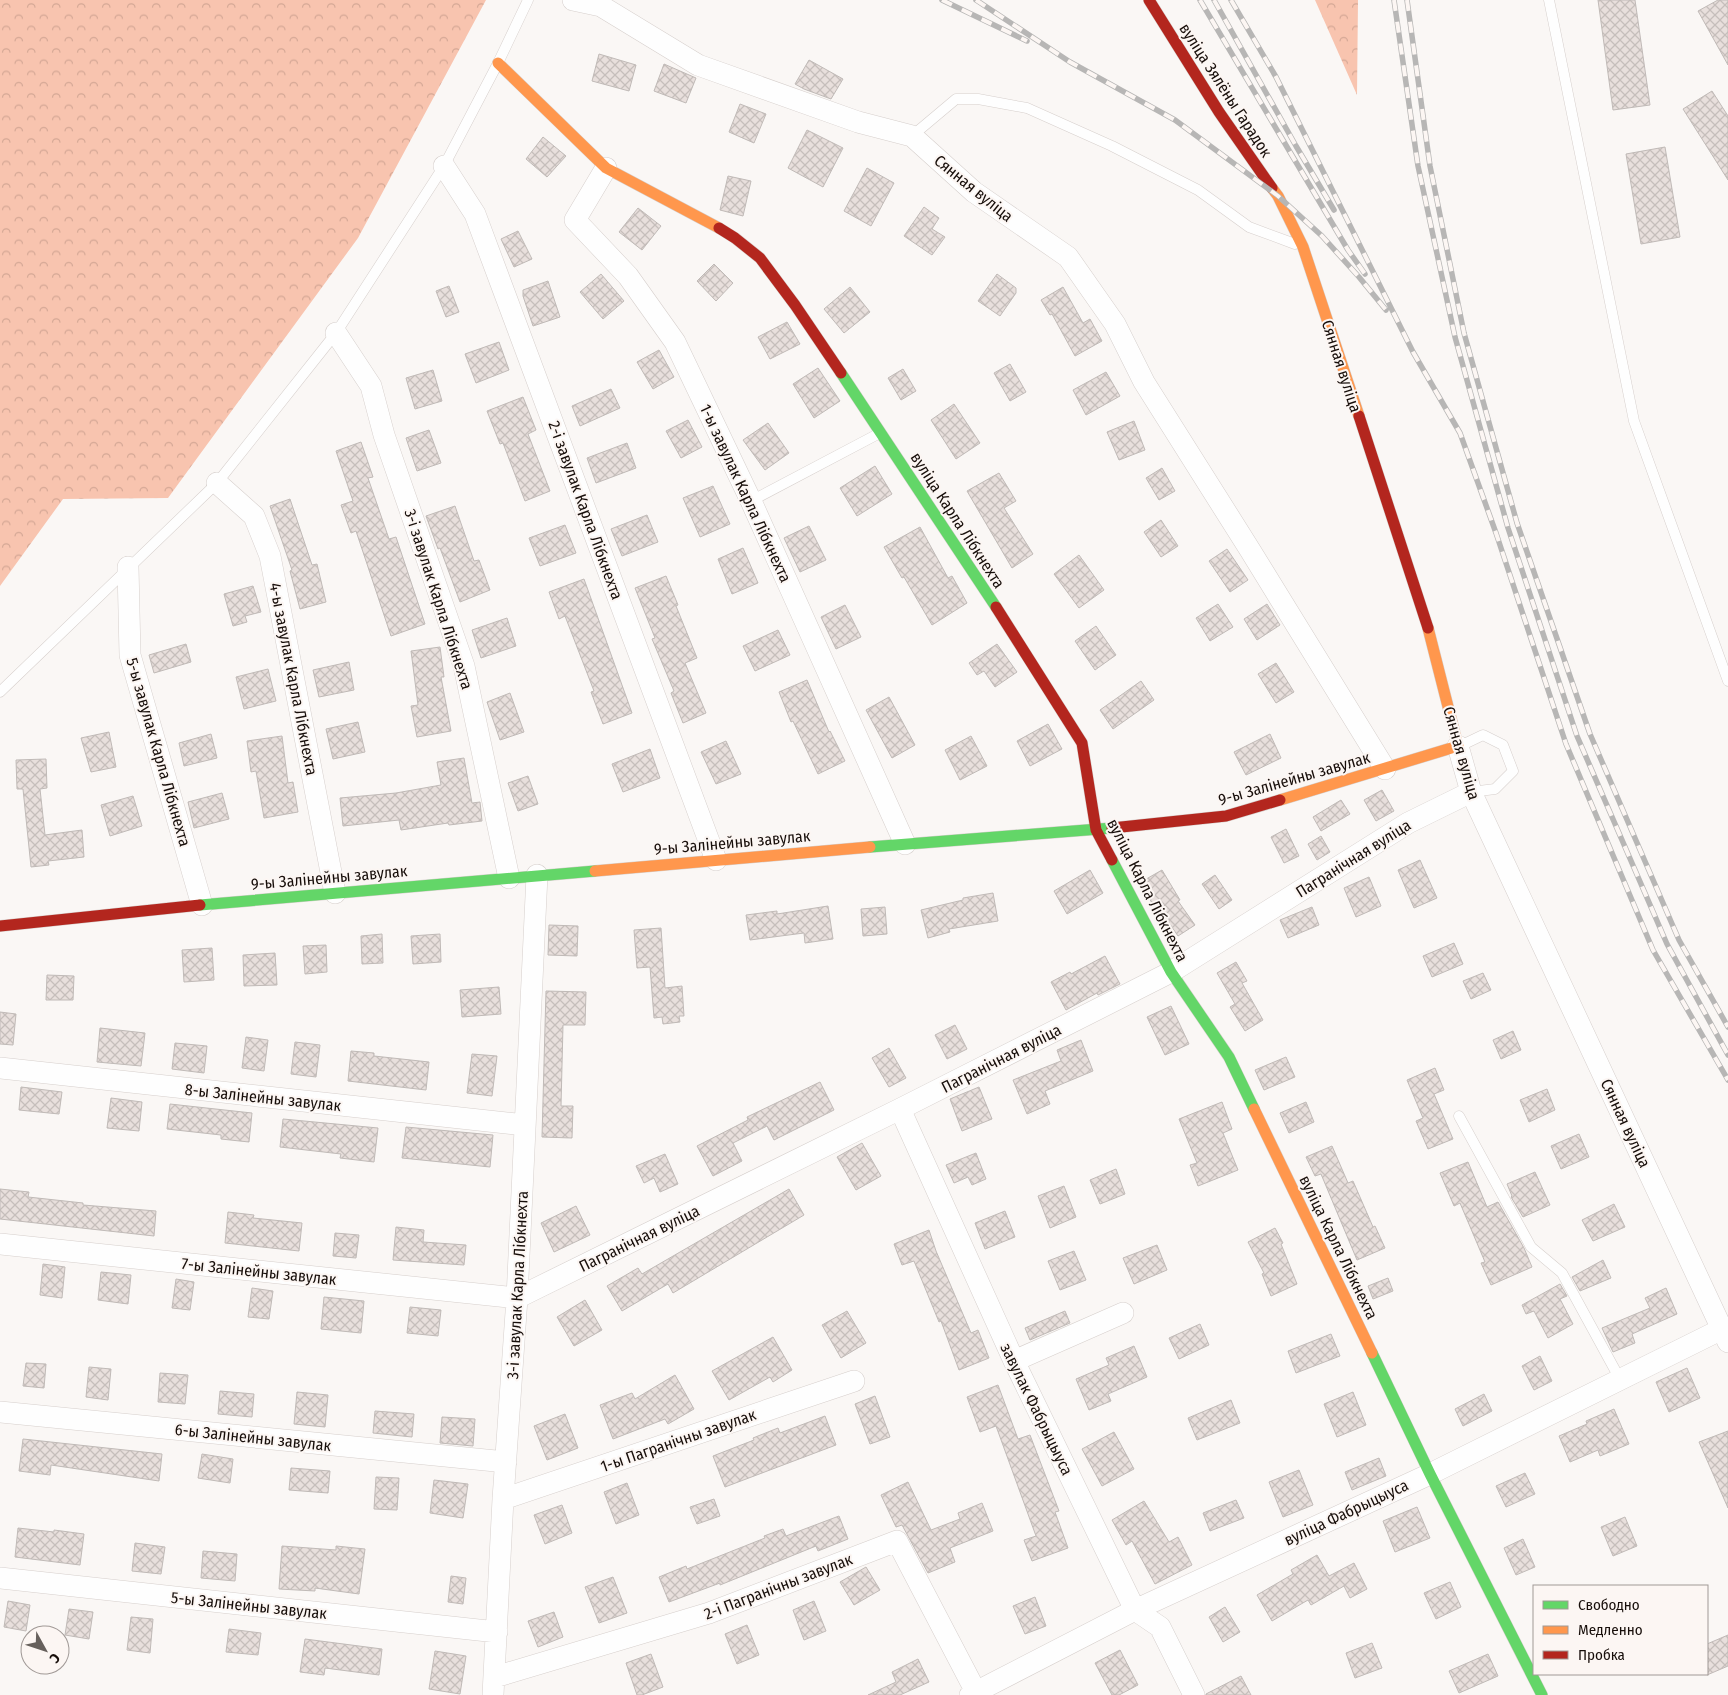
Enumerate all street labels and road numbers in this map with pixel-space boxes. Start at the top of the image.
street label: вуліца Зялёны Гарадок [1175,20,1276,161]
street label: Сянная вуліца [930,151,1017,226]
street label: Сянная вуліца [1318,318,1365,415]
street label: 1-ы завулак Карла Лібкнехта [696,401,795,585]
street label: 2-і завулак Карла Лібкнехта [544,418,627,602]
street label: вуліца Карла Лібкнехта [907,449,1009,592]
street label: 3-і завулак Карла Лібкнехта [400,507,477,692]
street label: 4-ы завулак Карла Лібкнехта [266,581,322,777]
street label: 5-ы завулак Карла Лібкнехта [122,656,195,849]
street label: Сянная вуліца [1439,704,1484,802]
street label: 9-ы Залінейны завулак [1216,748,1373,809]
street label: Пагранічная вуліца [1292,815,1414,901]
street label: вуліца Карла Лібкнехта [1103,816,1192,965]
street label: 9-ы Залінейны завулак [653,826,811,859]
street label: 9-ы Залінейны завулак [250,861,408,894]
street label: Пагранічная вуліца [938,1020,1064,1097]
street label: Сянная вуліца [1597,1076,1654,1171]
street label: 8-ы Залінейны завулак [184,1080,343,1115]
street label: вуліца Карла Лібкнехта [1295,1172,1382,1322]
street label: 3-і завулак Карла Лібкнехта [503,1190,532,1380]
street label: Пагранічная вуліца [576,1201,703,1276]
street label: 7-ы Залінейны завулак [181,1254,338,1289]
street label: завулак Фабрыцыуса [996,1340,1077,1478]
street label: 1-ы Пагранічны завулак [598,1405,759,1476]
street label: 6-ы Залінейны завулак [174,1420,333,1455]
street label: вуліца Фабрыцыуса [1281,1475,1411,1550]
street label: 2-і Пагранічны завулак [701,1549,855,1623]
street label: 5-ы Залінейны завулак [170,1588,328,1623]

